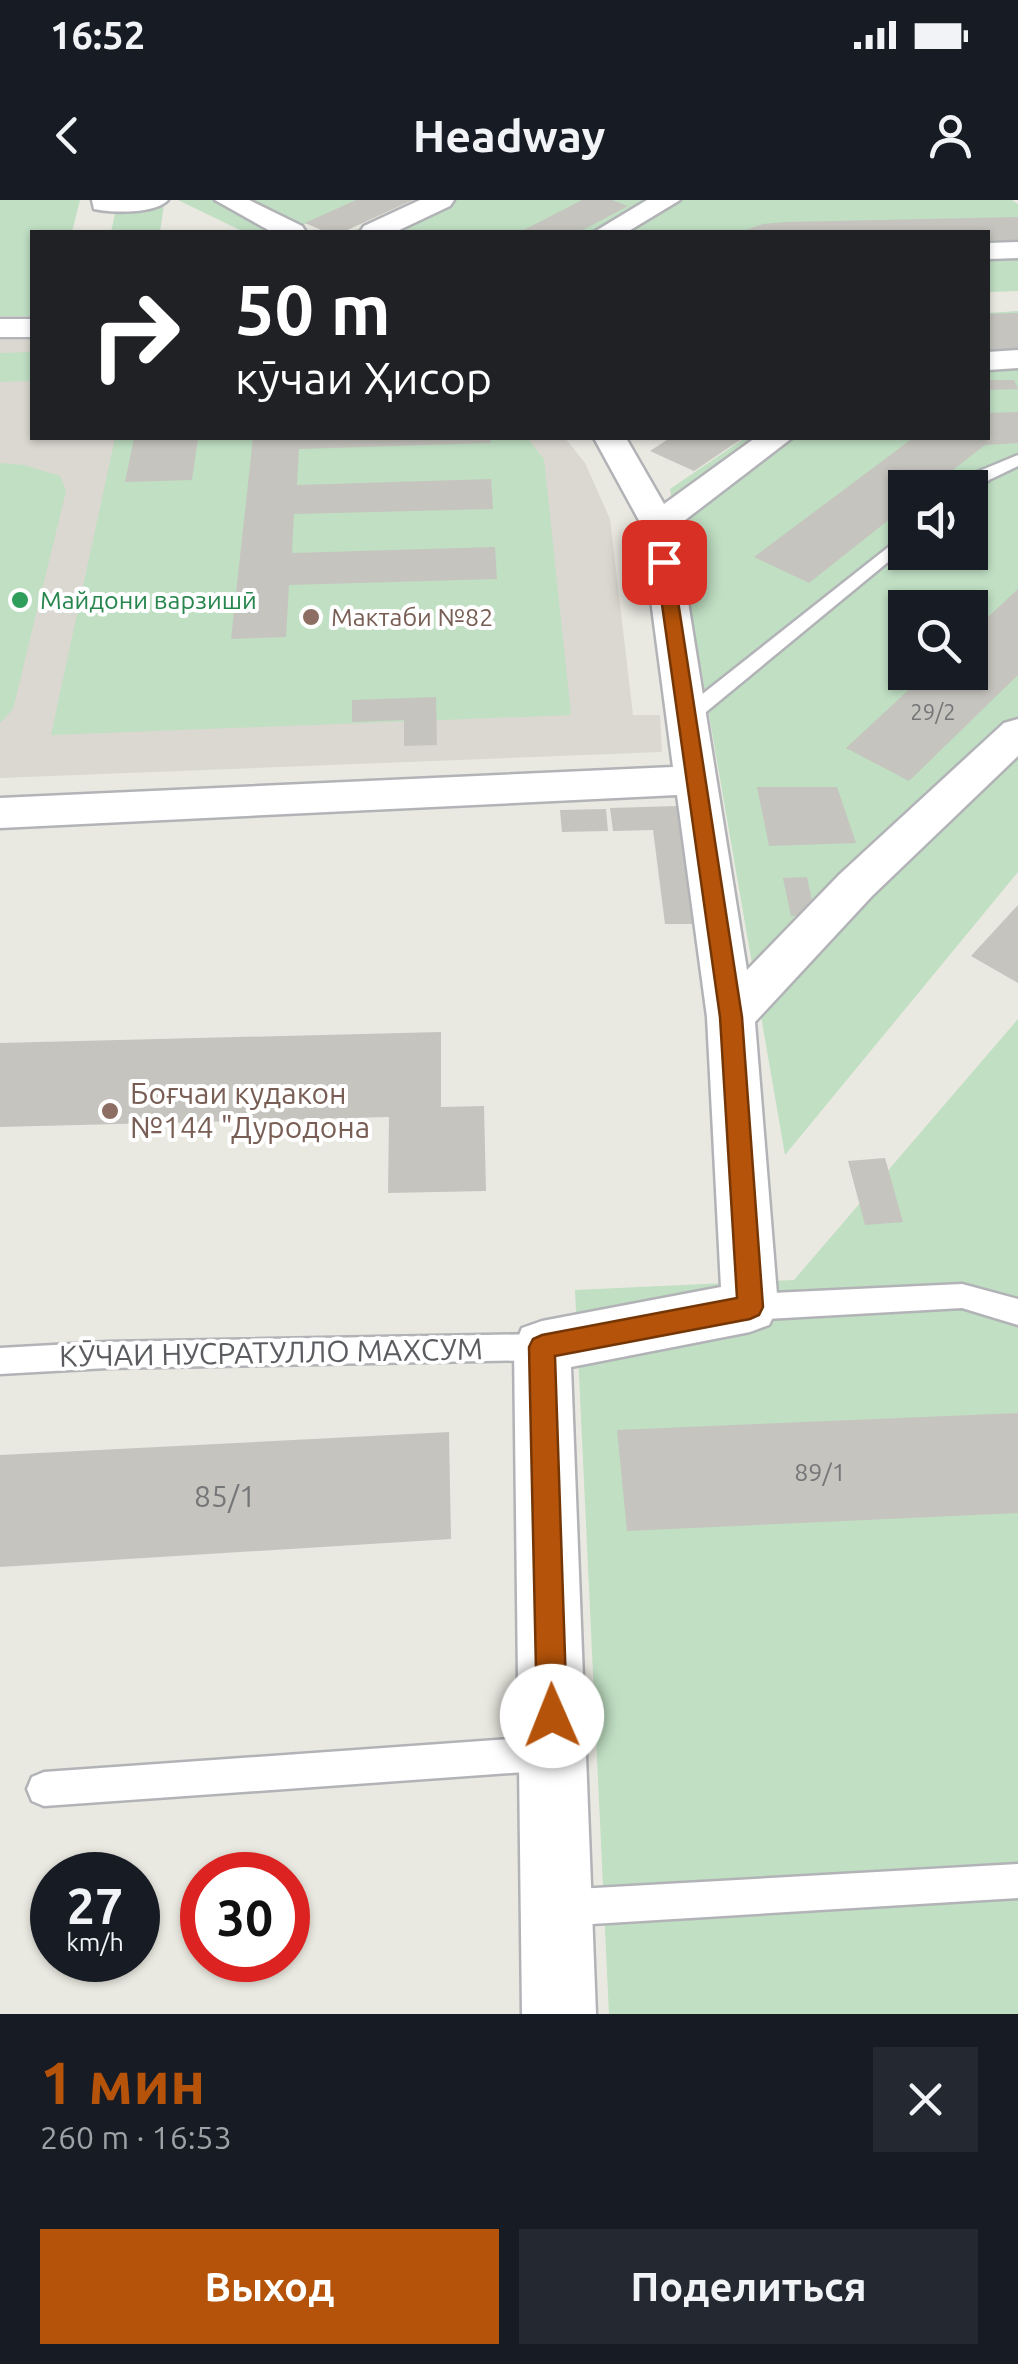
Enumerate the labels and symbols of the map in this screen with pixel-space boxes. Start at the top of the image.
pin [622,520,707,605]
place label: Майдони варзишӣ [40,586,257,614]
marker: Майдони варзишӣ [9,589,31,611]
place label: Мактаби №82 [331,603,493,631]
marker: Мактаби №82 [300,606,322,628]
house number: 29/2 [910,699,956,724]
place label: Боғчаи кудакон №144 "Дуродона [130,1076,370,1144]
marker: Боғчаи кудакон №144 "Дуродона [99,1100,121,1122]
street label: КӮЧАИ HУСРАТУЛЛО МАХСУМ [59,1331,483,1373]
house number: 89/1 [794,1458,846,1486]
house number: 85/1 [194,1479,256,1513]
position arrow [500,1664,604,1768]
speed limit sign: 30 [180,1852,310,1982]

